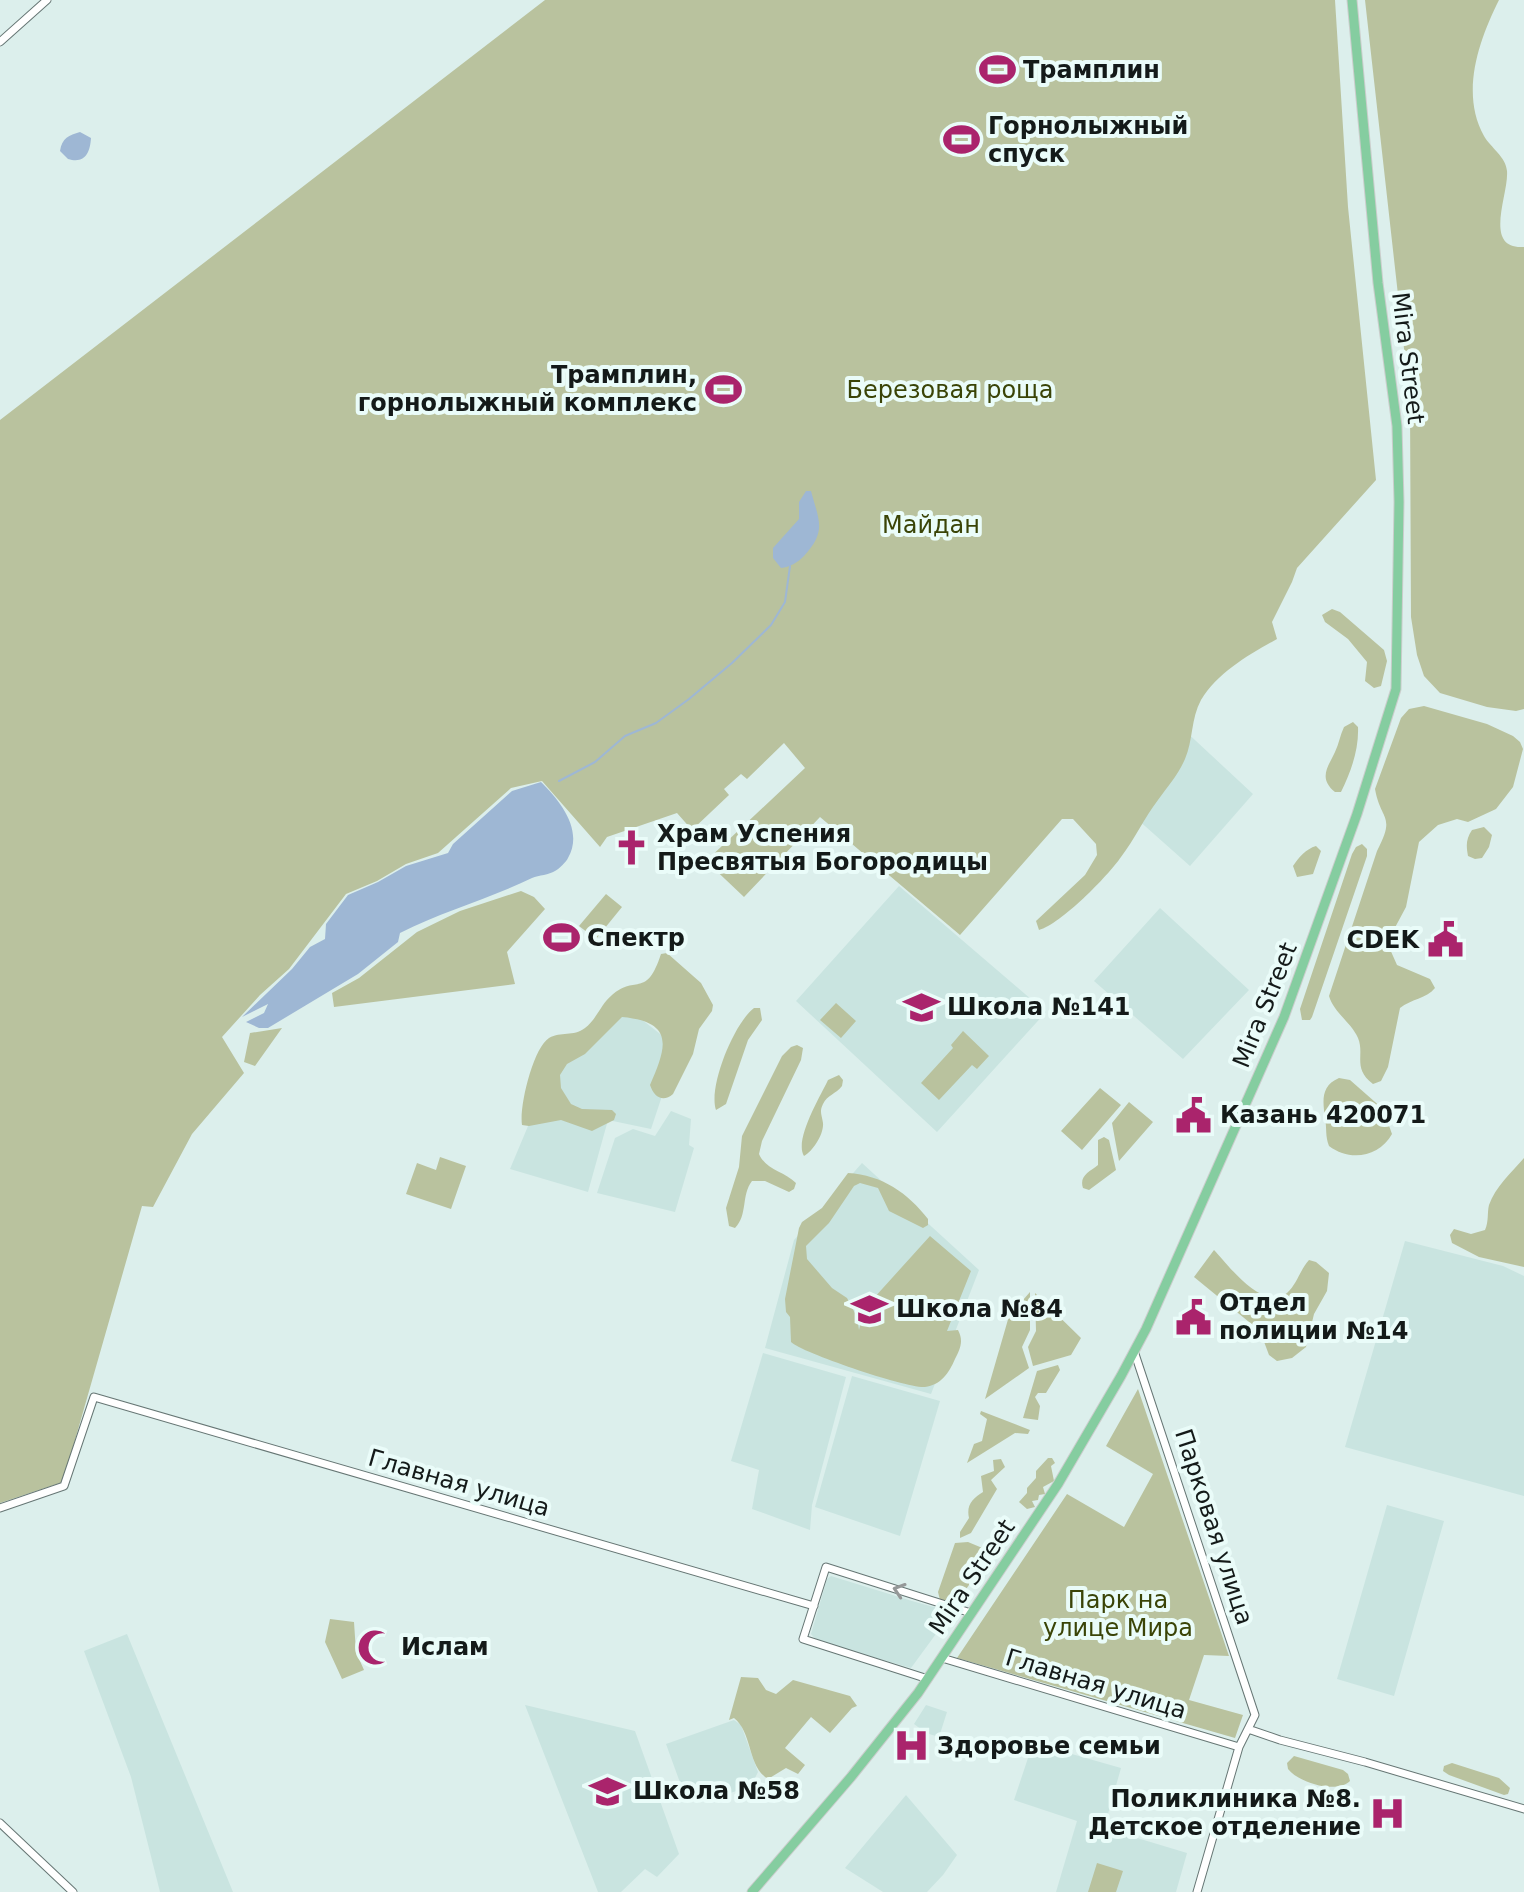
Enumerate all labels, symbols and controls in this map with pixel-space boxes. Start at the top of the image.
sports icon: Трамплин [978,51,1016,89]
place label: Трамплин [1023,56,1160,84]
place label: Горнолыжный спуск [988,112,1188,168]
sports icon: Горнолыжный спуск [943,121,981,159]
street label: Mira Street [1386,291,1430,425]
place label: Трамплин, горнолыжный комплекс [358,361,697,417]
sports icon: Трамплин, горнолыжный комплекс [704,370,742,408]
park label: Березовая роща [847,376,1053,404]
park label: Майдан [882,511,980,539]
place label: Храм Успения Пресвятыя Богородицы [657,820,988,876]
church icon: Храм Успения Пресвятыя Богородицы [612,829,650,867]
sports icon: Спектр [542,919,580,957]
public building icon: CDEK [1426,921,1464,959]
place label: Спектр [587,924,685,952]
place label: CDEK [1346,926,1420,954]
street label: Mira Street [1227,938,1303,1072]
school or university icon: Школа №141 [902,988,940,1026]
place label: Школа №141 [947,993,1131,1021]
public building icon: Казань 420071 [1175,1096,1213,1134]
place label: Казань 420071 [1220,1101,1426,1129]
place label: Отдел полиции №14 [1219,1289,1409,1345]
school or university icon: Школа №84 [851,1290,889,1328]
place label: Школа №84 [896,1295,1063,1323]
public building icon: Отдел полиции №14 [1174,1298,1212,1336]
street label: Парковая улица [1169,1426,1259,1628]
street label: Главная улица [365,1444,553,1522]
street label: Mira Street [923,1514,1021,1640]
one-way arrow [892,1583,906,1599]
park label: Парк на улице Мира [1043,1586,1193,1642]
mosque icon: Ислам [356,1628,394,1666]
place label: Ислам [401,1633,489,1661]
street label: Главная улица [1002,1643,1190,1725]
hospital icon: Здоровье семьи [892,1727,930,1765]
place label: Здоровье семьи [937,1732,1161,1760]
school or university icon: Школа №58 [588,1772,626,1810]
place label: Школа №58 [633,1777,800,1805]
place label: Поликлиника №8. Детское отделение [1088,1785,1361,1841]
hospital icon: Поликлиника №8. Детское отделение [1368,1794,1406,1832]

